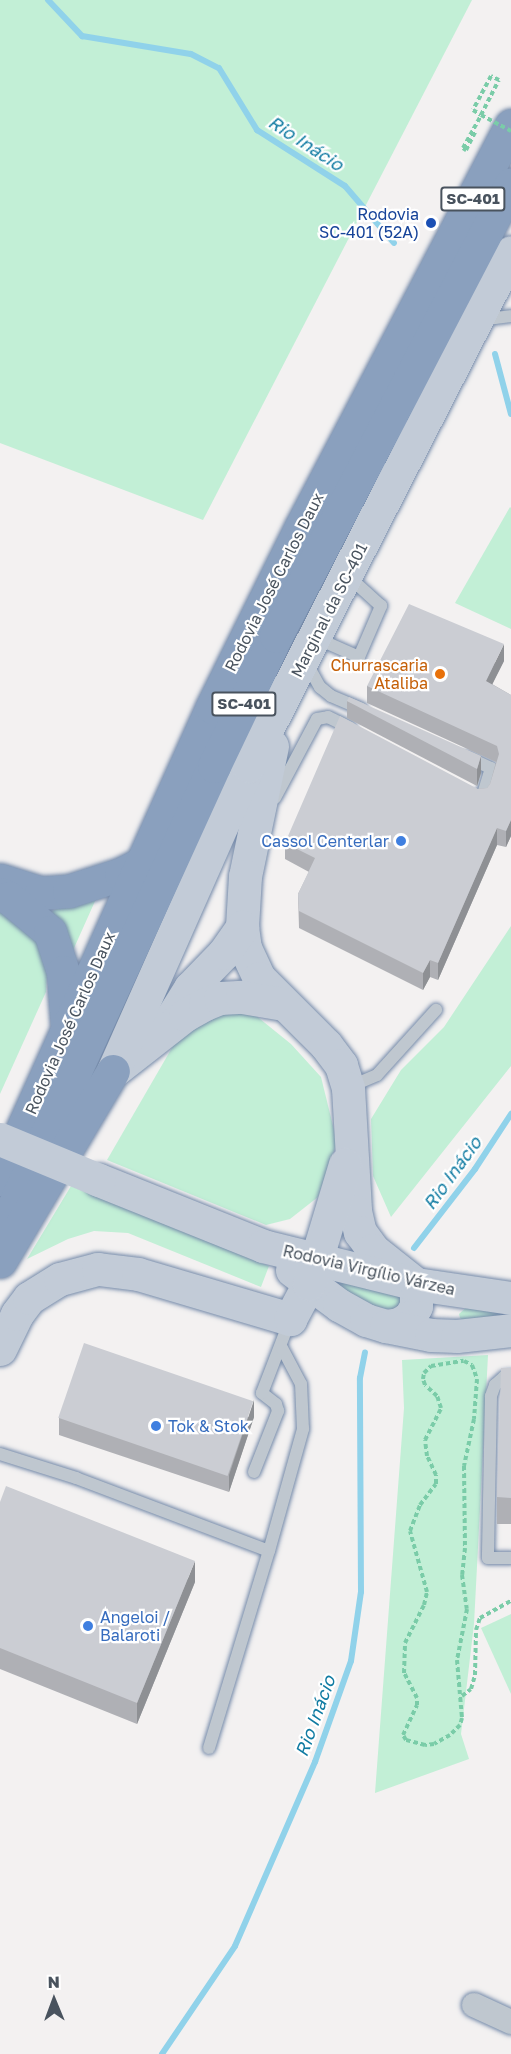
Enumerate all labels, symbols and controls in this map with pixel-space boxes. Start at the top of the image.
water label: Rio Inácio [265,111,347,175]
road number: SC-401 [440,187,506,211]
place label: Rodovia SC-401 (52A) [319,204,419,242]
marker: Rodovia SC-401 (52A) [424,216,438,230]
street label: Rodovia José Carlos Daux [221,489,327,675]
street label: Marginal da SC-401 [287,539,371,681]
place label: Churrascaria Ataliba [330,655,428,693]
marker: Churrascaria Ataliba [433,667,447,681]
road number: SC-401 [211,692,277,716]
place label: Cassol Centerlar [261,831,389,851]
marker: Cassol Centerlar [394,834,408,848]
street label: Rodovia José Carlos Daux [21,929,119,1117]
water label: Rio Inácio [418,1132,486,1214]
street label: Rodovia Virgílio Várzea [281,1241,457,1299]
place label: Tok & Stok [168,1416,249,1436]
marker: Tok & Stok [149,1419,163,1433]
place label: Angeloi / Balaroti [100,1607,170,1645]
marker: Angeloi / Balaroti [81,1619,95,1633]
water label: Rio Inácio [290,1673,340,1759]
north arrow [24,1970,84,2030]
text: N [47,1972,60,1992]

